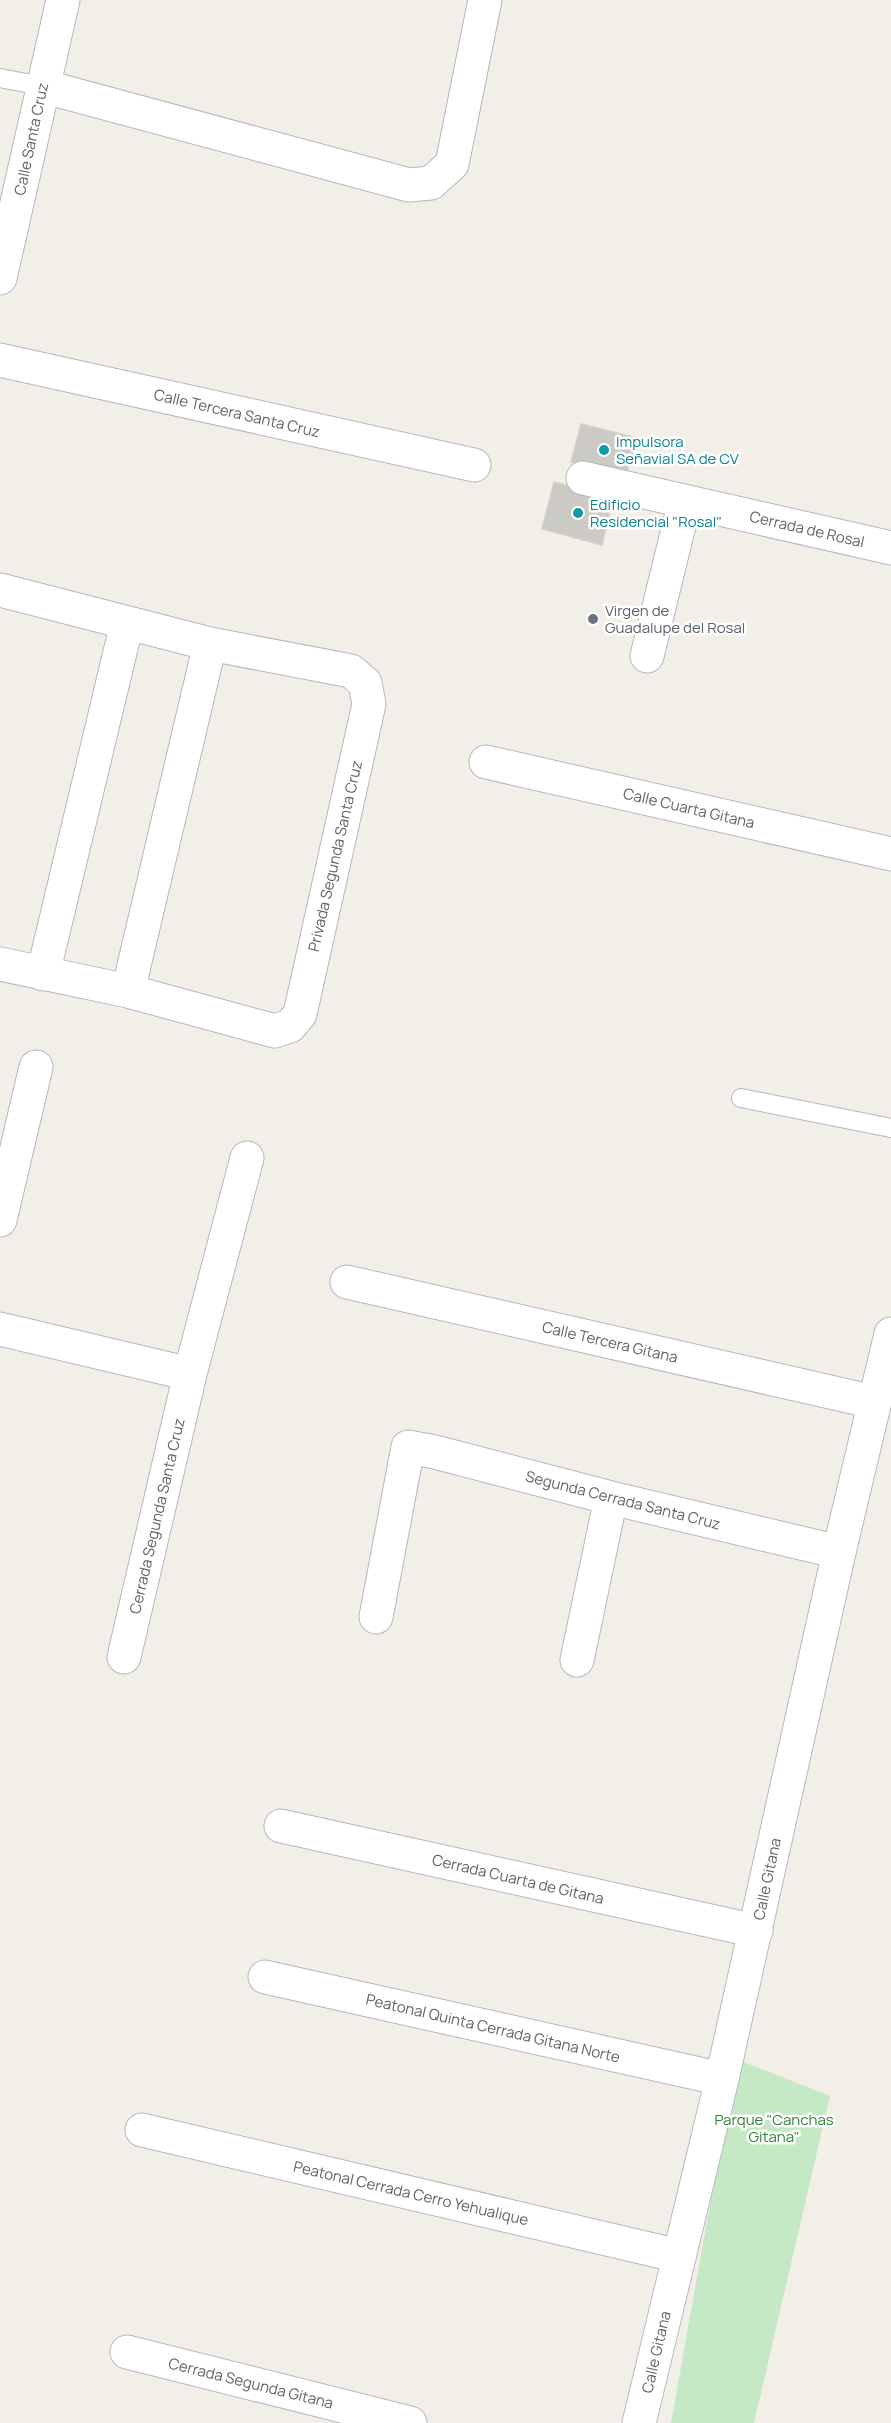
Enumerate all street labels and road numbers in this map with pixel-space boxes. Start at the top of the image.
street label: Calle Santa Cruz [9,81,53,197]
street label: Calle Tercera Santa Cruz [152,384,322,442]
street label: Cerrada de Rosal [748,506,866,552]
street label: Privada Segunda Santa Cruz [303,758,367,954]
street label: Calle Cuarta Gitana [621,783,757,833]
street label: Calle Tercera Gitana [540,1316,680,1368]
street label: Cerrada Segunda Santa Cruz [124,1416,190,1616]
street label: Segunda Cerrada Santa Cruz [523,1466,723,1534]
street label: Calle Gitana [748,1836,786,1922]
street label: Cerrada Cuarta de Gitana [430,1849,606,1909]
street label: Peatonal Quinta Cerrada Gitana Norte [364,1989,622,2068]
street label: Peatonal Cerrada Cerro Yehualique [291,2156,531,2230]
street label: Calle Gitana [636,2309,676,2395]
street label: Cerrada Segunda Gitana [166,2352,336,2414]

